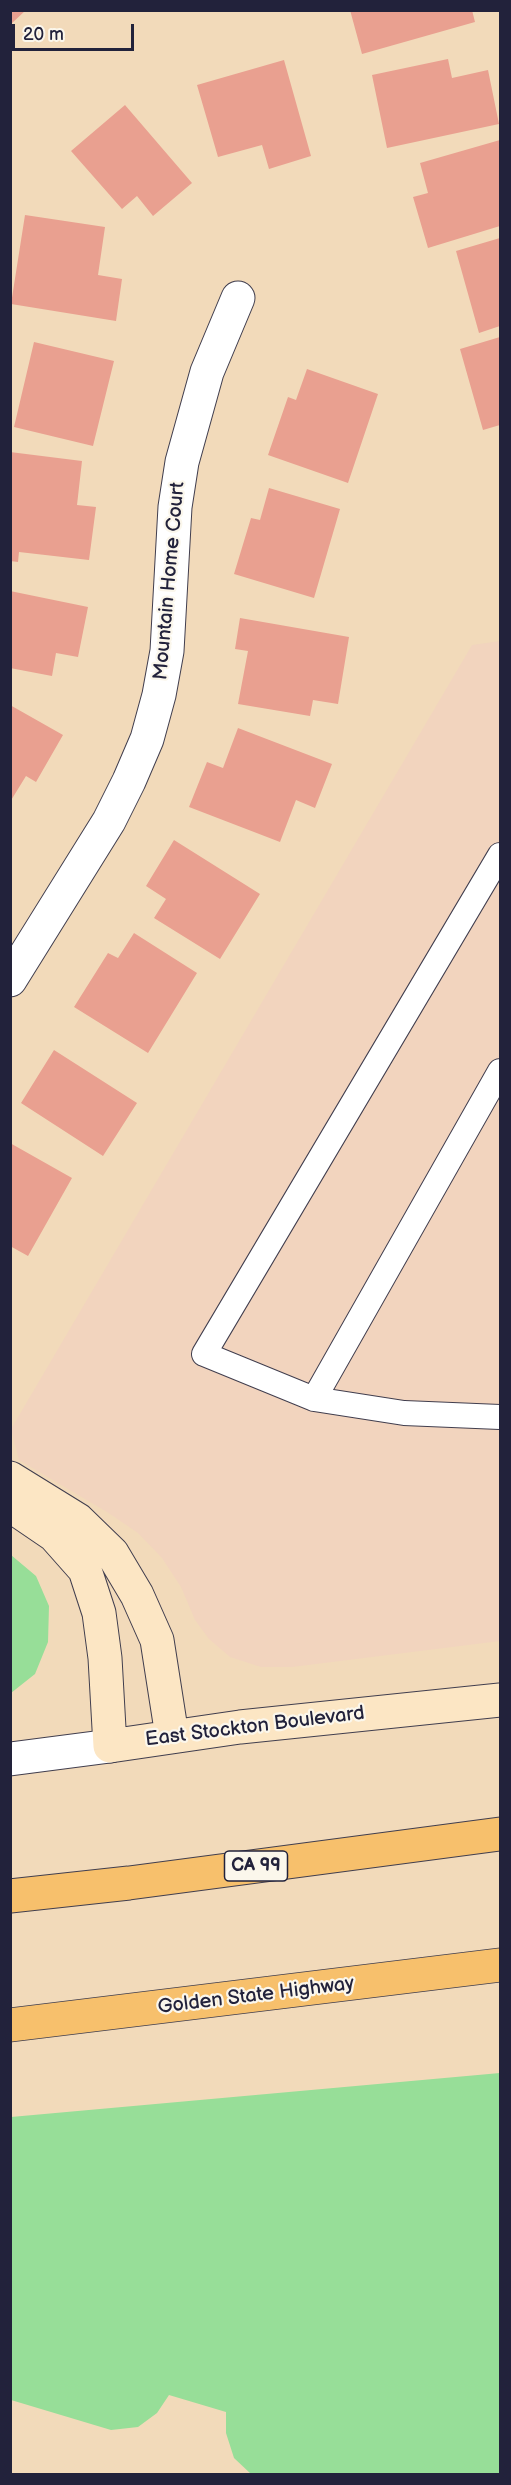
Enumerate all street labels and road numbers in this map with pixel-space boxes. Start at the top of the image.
street label: Mountain Home Court [149,481,191,681]
street label: East Stockton Boulevard [144,1702,366,1752]
road number: CA 99 [224,1851,288,1881]
street label: Golden State Highway [156,1972,356,2020]

